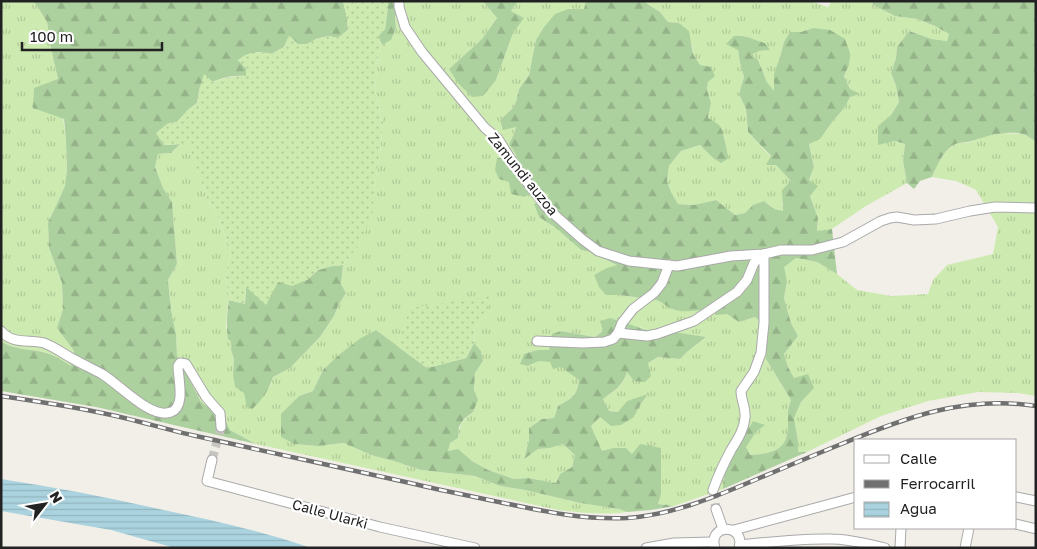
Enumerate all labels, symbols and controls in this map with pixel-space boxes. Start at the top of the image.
scale bar [22,20,162,52]
text: 100 m [30,27,73,45]
street label: Zamundi auzoa [485,129,562,218]
legend [854,439,1017,529]
text: Calle [900,449,937,467]
text: Ferrocarril [900,474,975,492]
north arrow [20,479,70,529]
text: N [47,488,67,506]
street label: Calle Ularki [290,495,370,532]
text: Agua [900,499,937,517]

